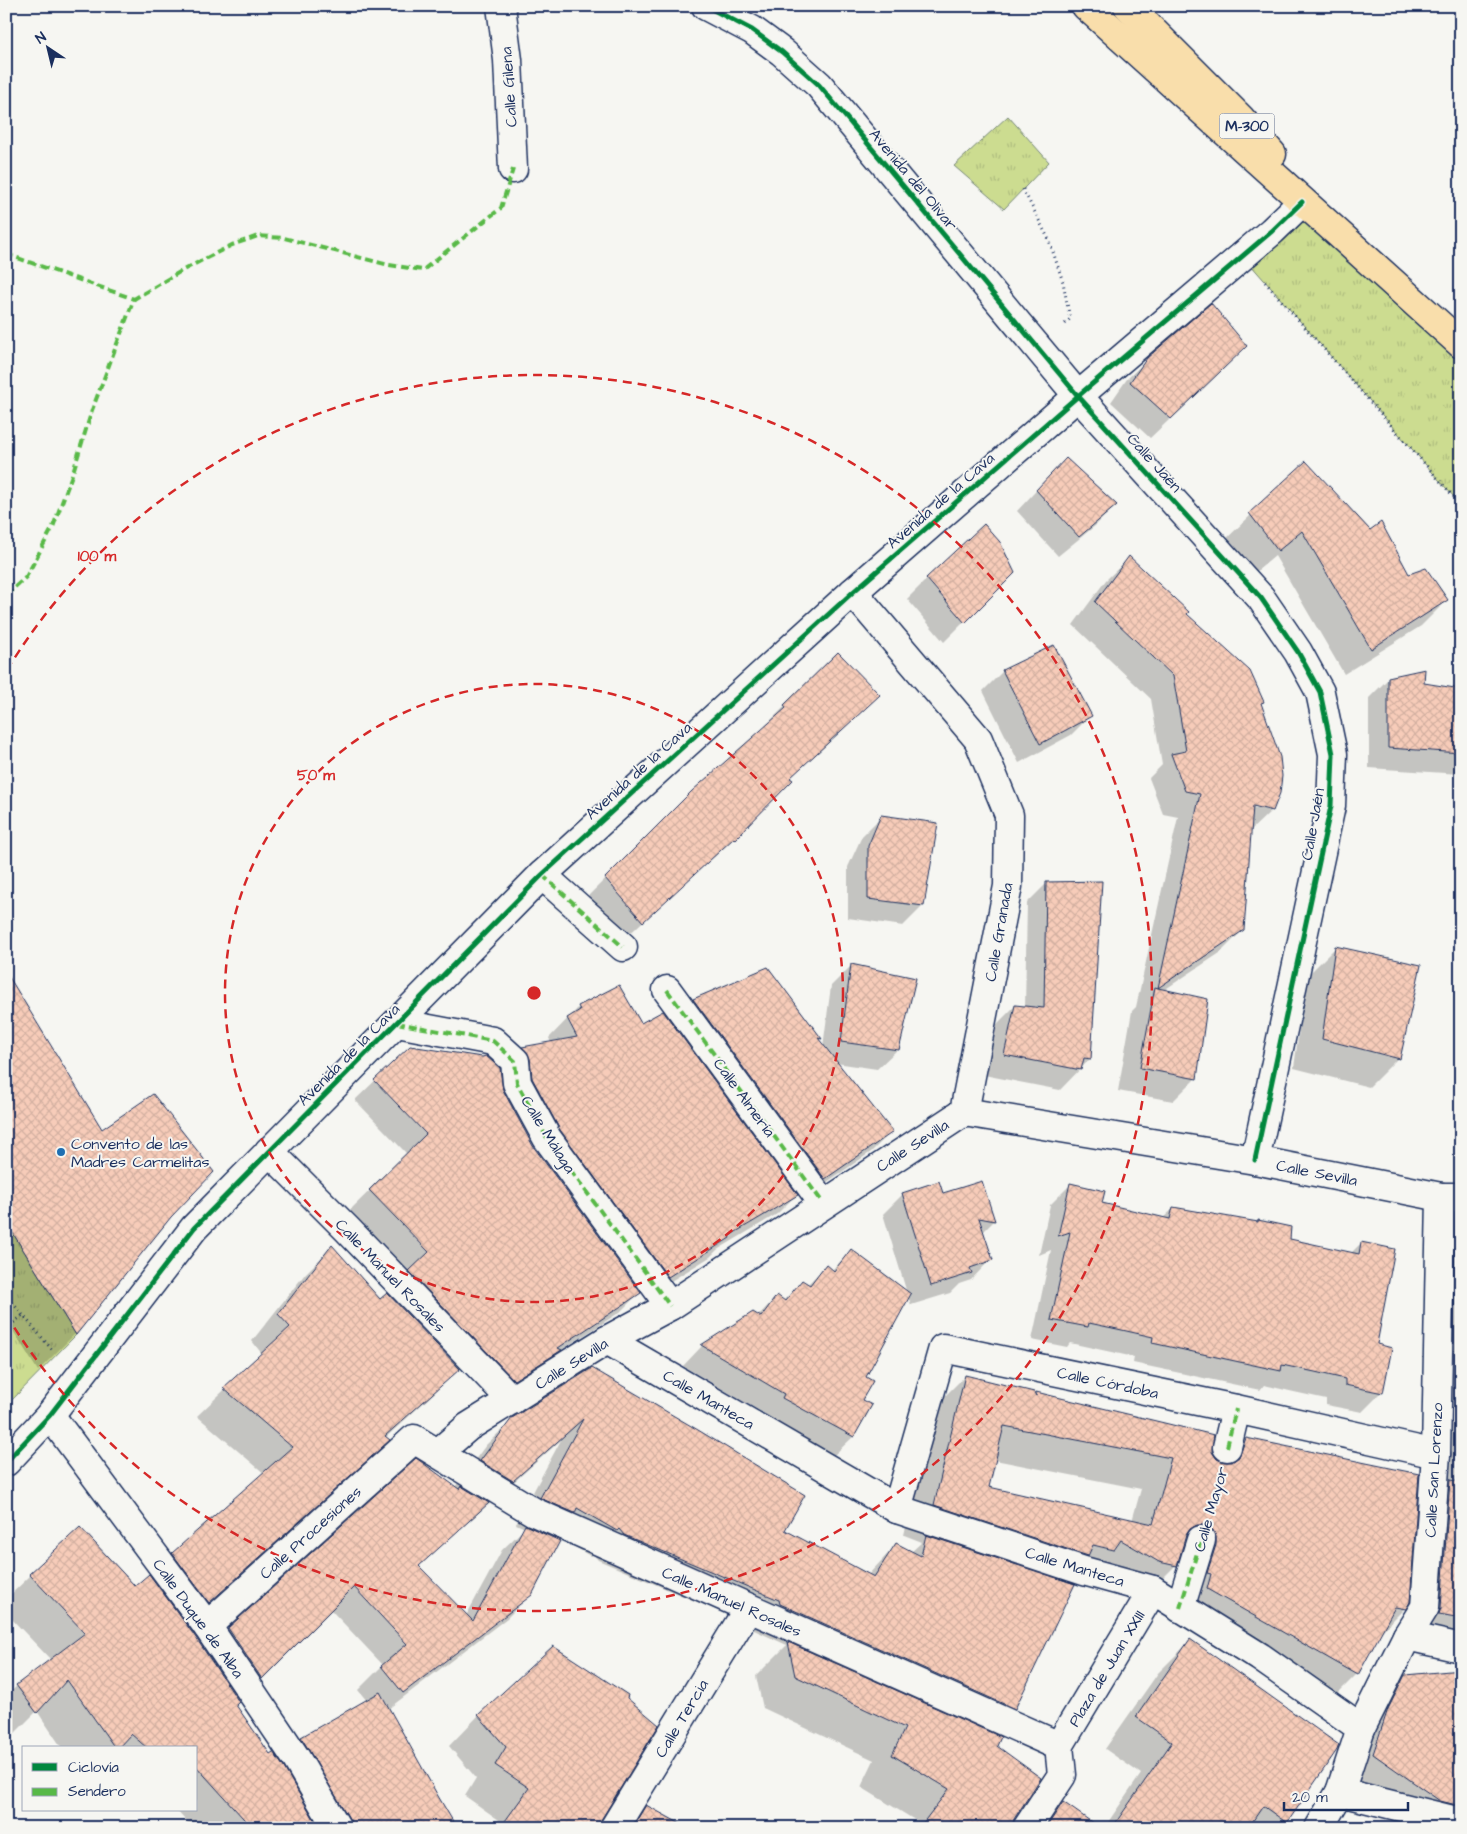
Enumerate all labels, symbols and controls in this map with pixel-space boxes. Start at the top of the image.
north arrow [22,22,72,72]
text: N [32,27,51,49]
street label: Calle Gilena [495,46,523,128]
road number: M-300 [1220,114,1274,138]
street label: Avenida del Olivar [864,124,963,236]
street label: Calle Jaén [1122,428,1187,497]
street label: Avenida de la Cava [882,448,999,554]
text: 100 m [78,546,117,567]
street label: Avenida de la Cava [581,717,697,825]
text: 50 m [297,765,335,786]
street label: Calle Jaén [1296,786,1330,862]
street label: Calle Granada [979,881,1019,983]
centre of rings [525,984,543,1002]
street label: Avenida de la Cava [293,999,405,1111]
street label: Calle Almería [708,1054,780,1142]
street label: Calle Málaga [515,1091,581,1178]
street label: Calle Sevilla [872,1114,953,1178]
place label: Convento de las Madres Carmelitas [71,1133,209,1173]
marker: Convento de las Madres Carmelitas [55,1146,67,1158]
street label: Calle Sevilla [1274,1154,1359,1192]
street label: Calle Manuel Rosales [330,1214,450,1337]
street label: Calle Sevilla [531,1333,612,1395]
street label: Calle Córdoba [1055,1362,1160,1404]
street label: Calle Manteca [659,1365,758,1435]
street label: Calle San Lorenzo [1419,1402,1449,1538]
street label: Calle Mayor [1188,1464,1235,1555]
street label: Calle Procesiones [255,1481,367,1585]
street label: Calle Manteca [1023,1541,1127,1592]
street label: Calle Duque de Alba [147,1554,249,1683]
street label: Calle Manuel Rosales [658,1561,805,1643]
street label: Plaza de Juan XXIII [1063,1606,1150,1731]
street label: Calle Tercia [650,1675,714,1762]
legend [22,1746,198,1812]
text: Ciclovía [68,1757,119,1778]
scale bar [1284,1779,1408,1811]
text: Sendero [68,1781,126,1802]
text: 20 m [1292,1787,1328,1808]

